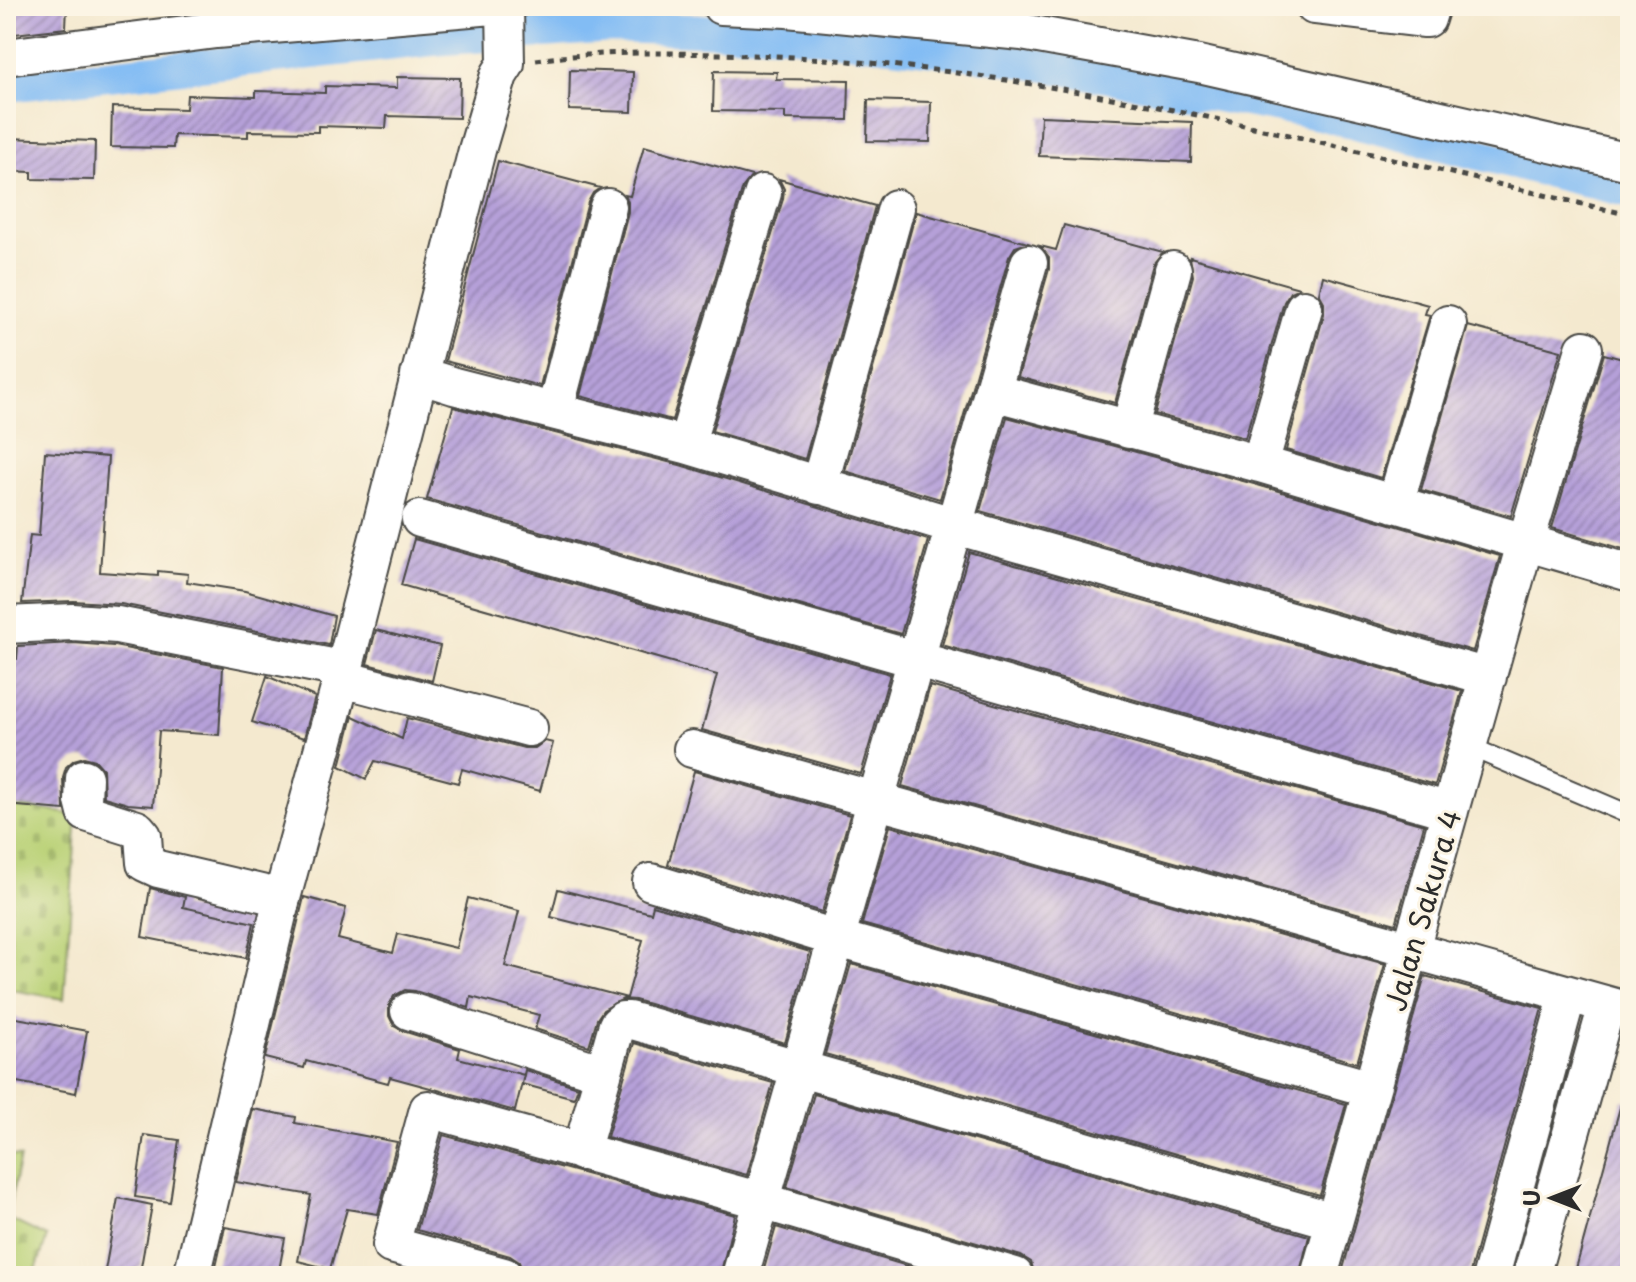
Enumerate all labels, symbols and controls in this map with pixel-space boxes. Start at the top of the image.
street label: Jalan Sakura 4 [1373,804,1471,1016]
north arrow [1512,1158,1592,1238]
text: U [1514,1190,1547,1206]

